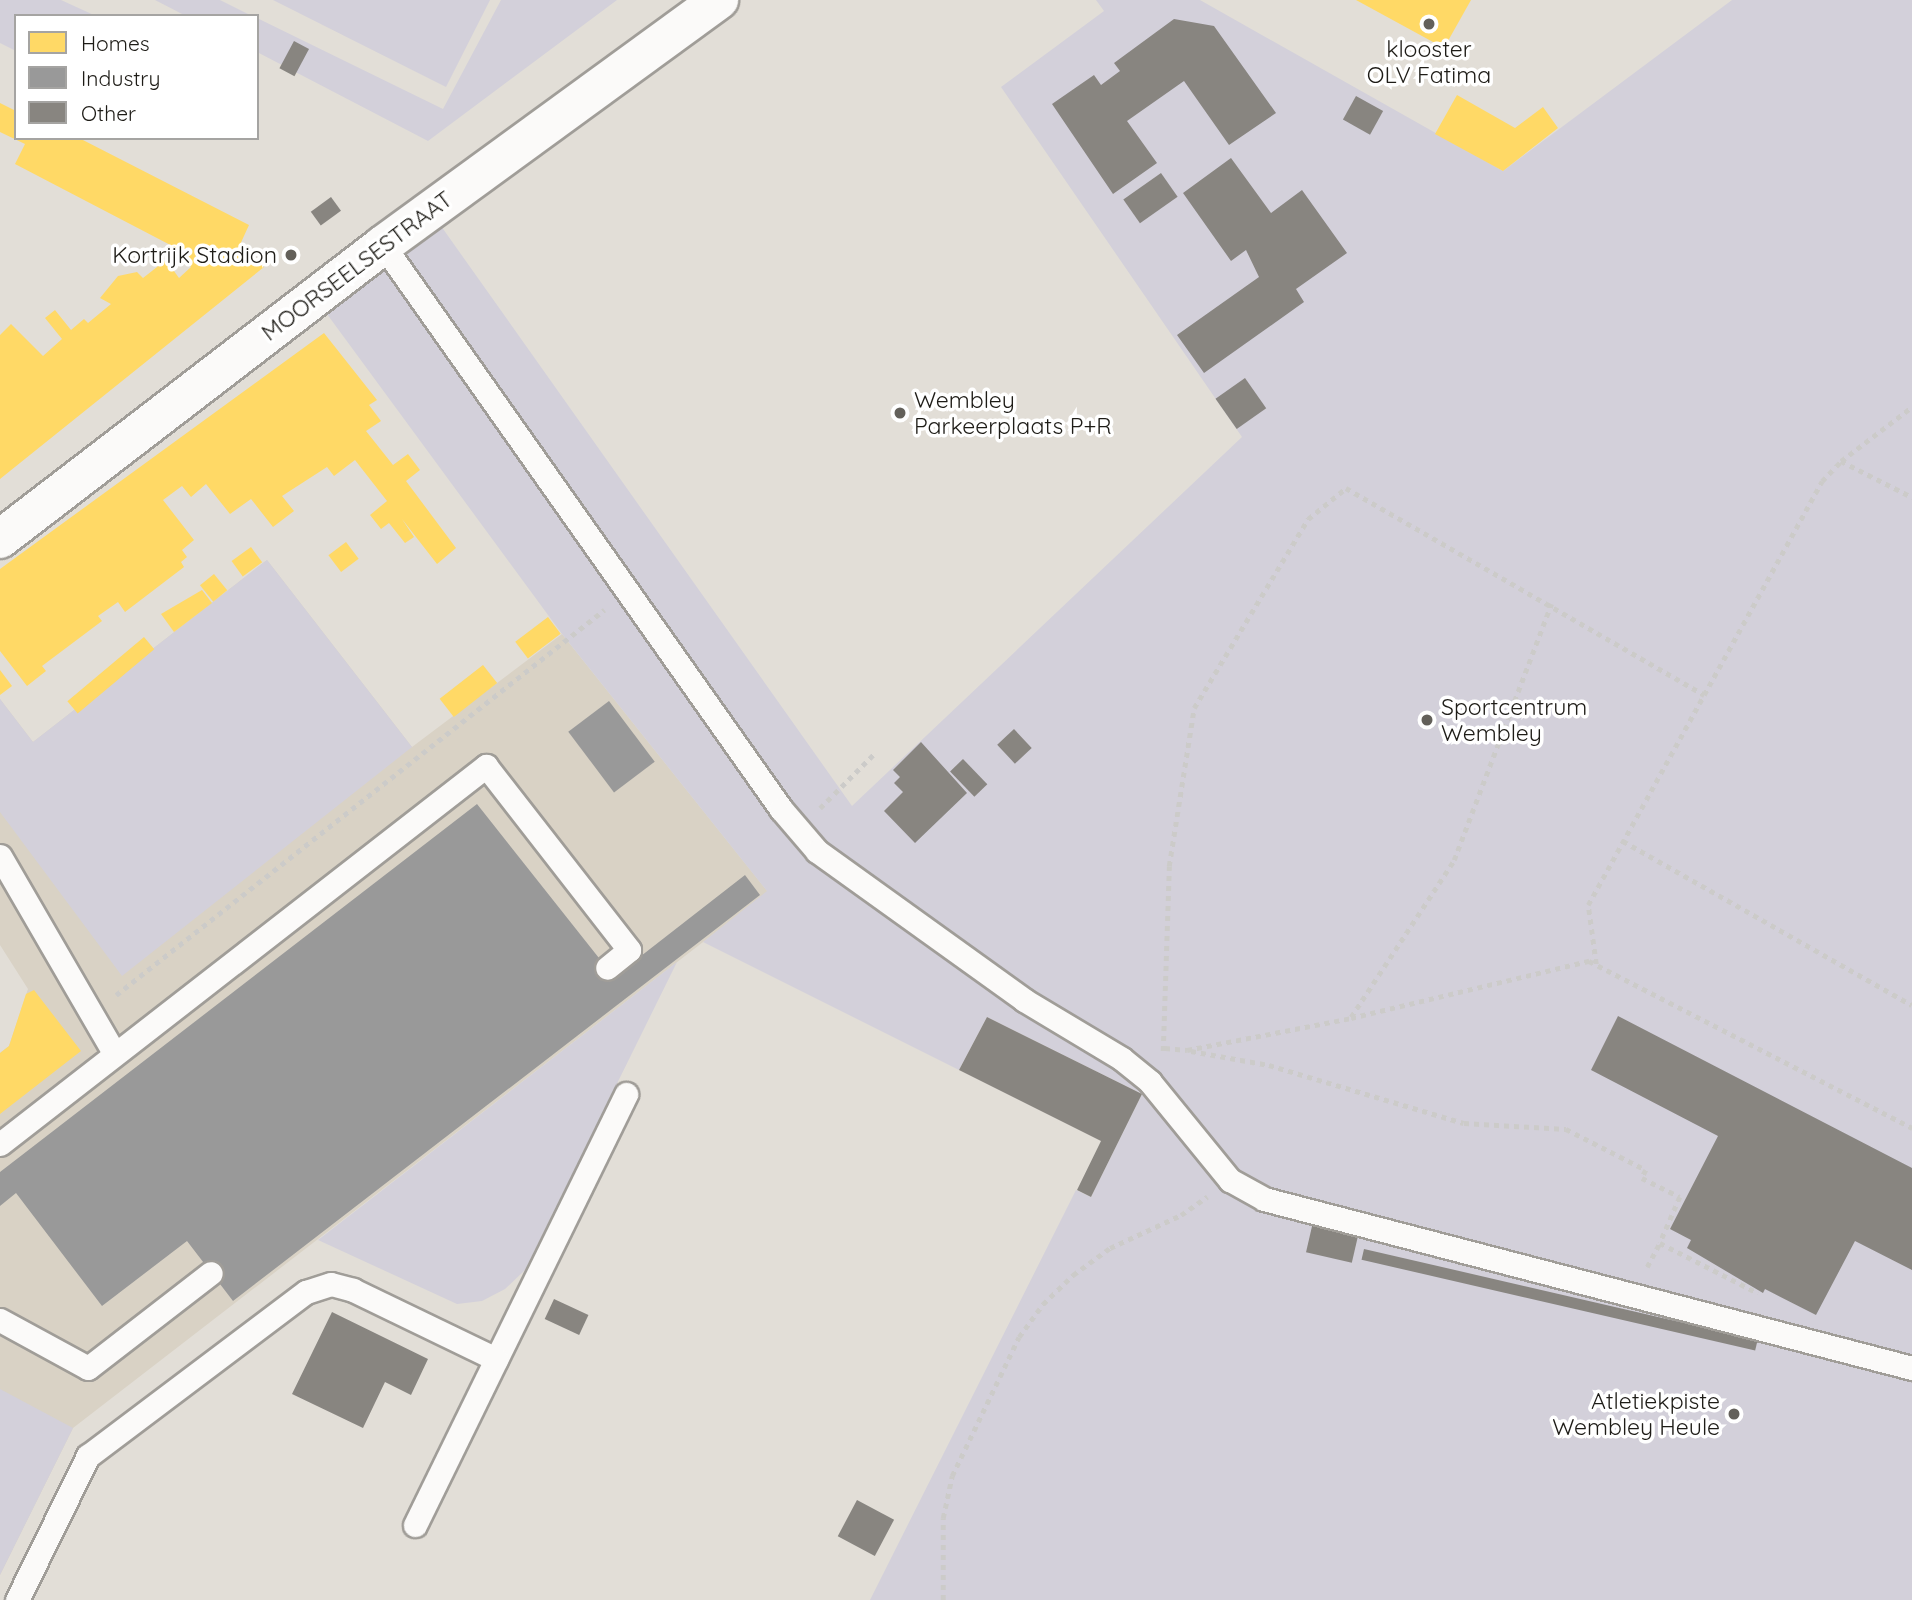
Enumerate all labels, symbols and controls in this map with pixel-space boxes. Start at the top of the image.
legend [14,14,259,140]
marker: klooster OLV Fatima [1421,16,1437,32]
text: Homes [81,30,150,56]
place label: klooster OLV Fatima [1367,35,1491,89]
text: Industry [81,65,160,91]
text: Other [81,100,136,126]
street label: MOORSEELSESTRAAT [256,185,458,347]
place label: Kortrijk Stadion [112,241,277,269]
marker: Kortrijk Stadion [283,247,299,263]
place label: Wembley Parkeerplaats P+R [914,386,1112,440]
marker: Wembley Parkeerplaats P+R [892,405,908,421]
place label: Sportcentrum Wembley [1441,693,1587,747]
marker: Sportcentrum Wembley [1419,712,1435,728]
place label: Atletiekpiste Wembley Heule [1552,1387,1720,1441]
marker: Atletiekpiste Wembley Heule [1726,1406,1742,1422]

